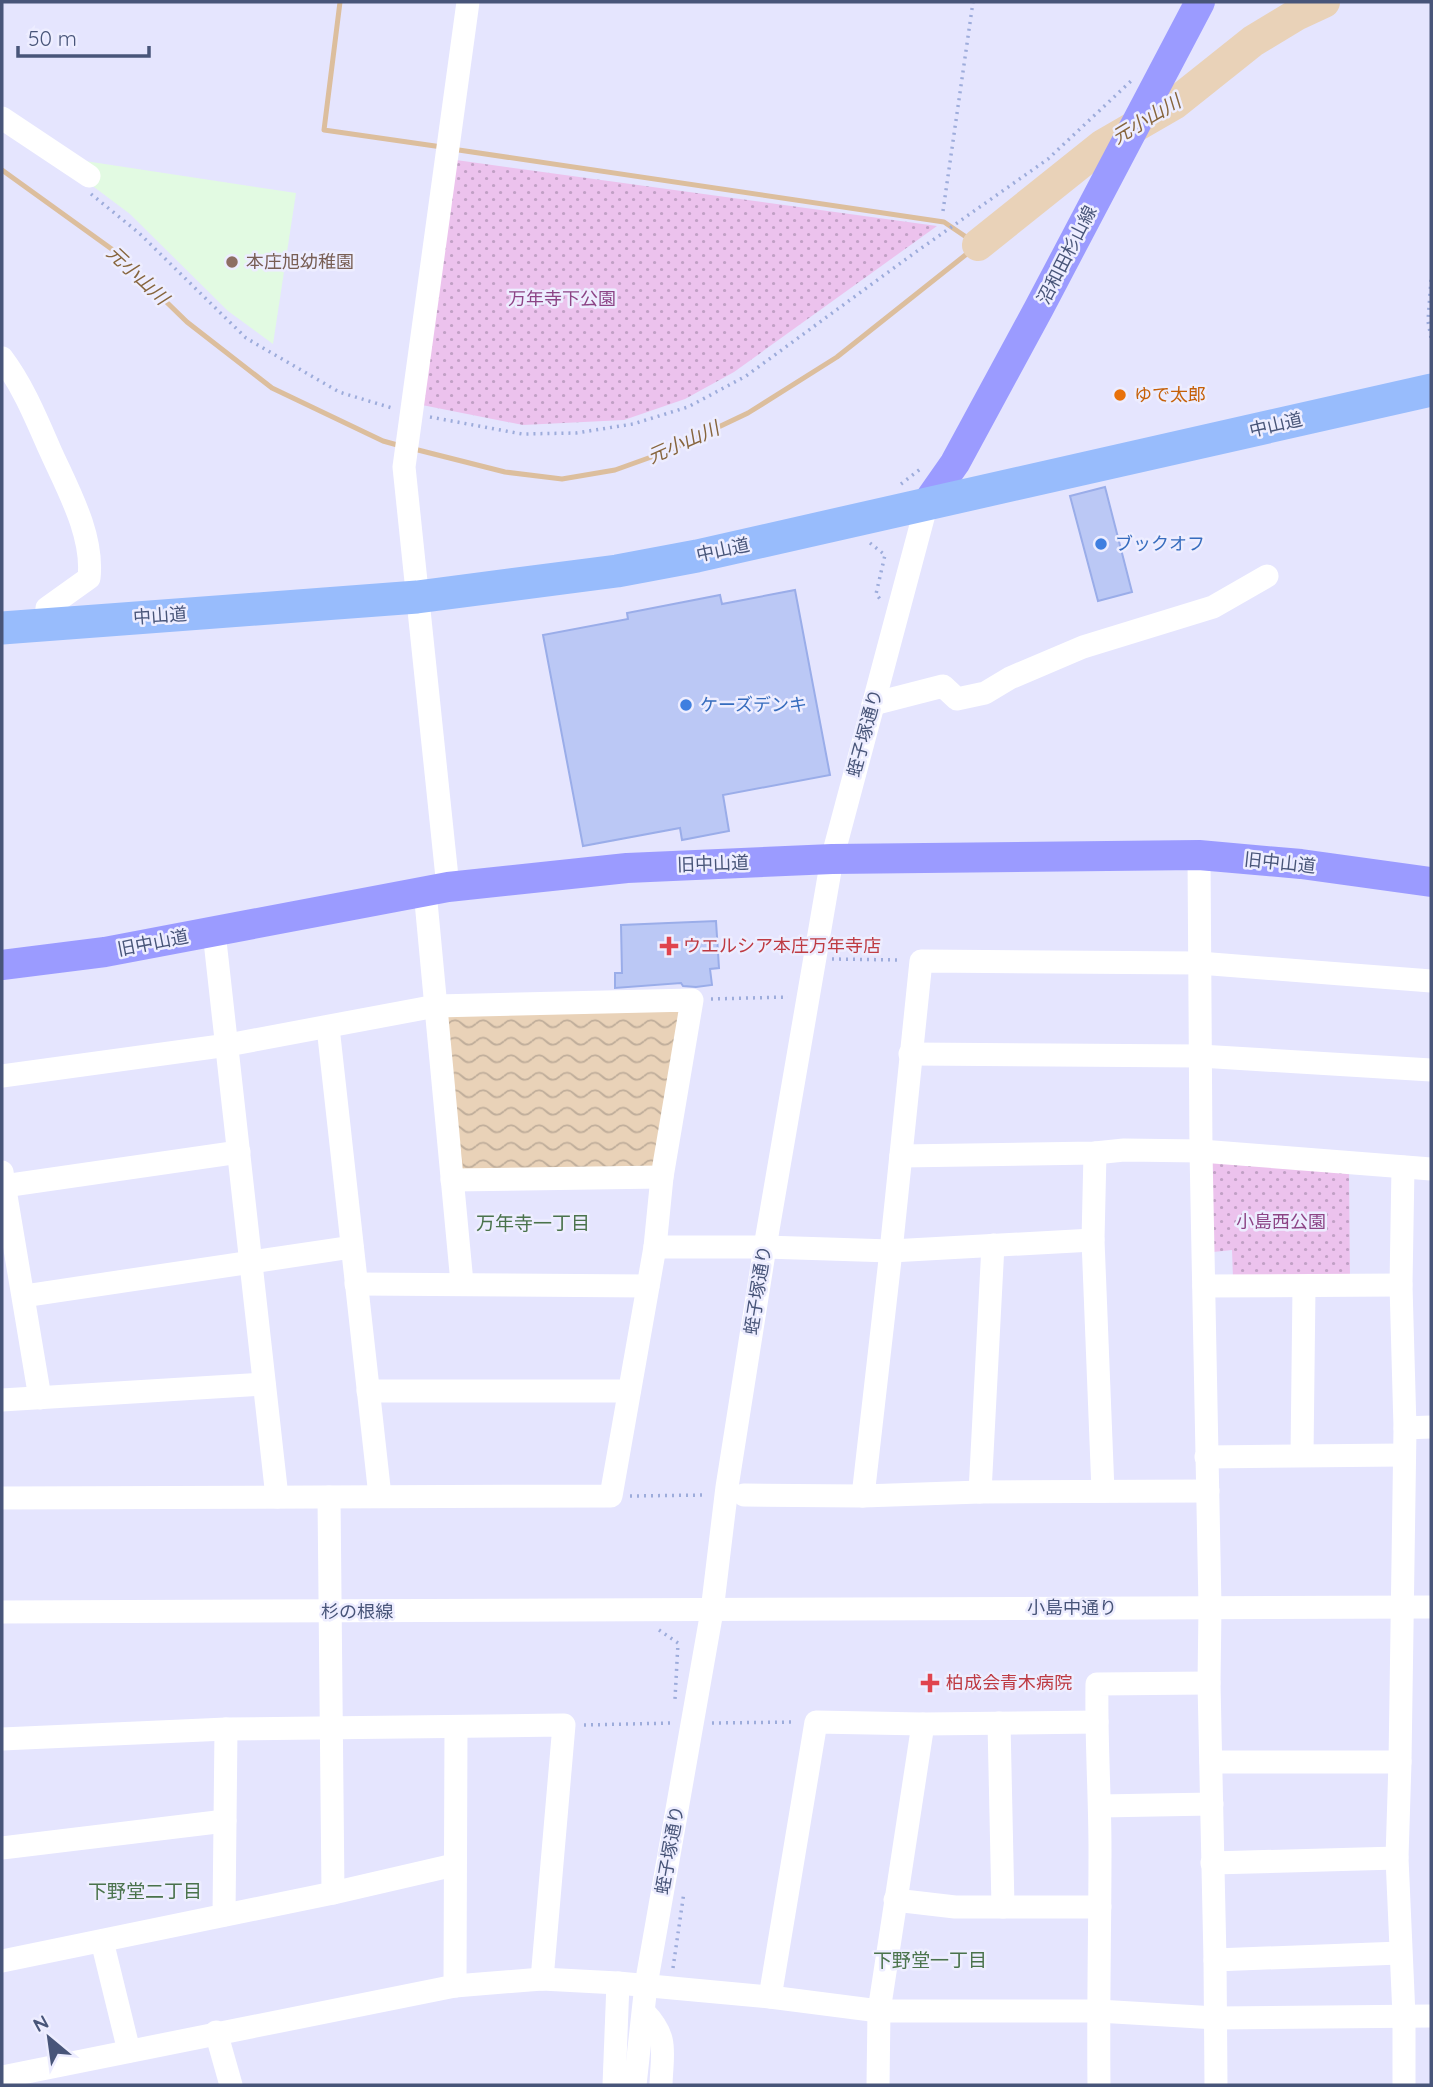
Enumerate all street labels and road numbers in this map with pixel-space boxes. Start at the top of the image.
street label: 沼和田杉山線 [1032,201,1101,308]
street label: 中山道 [1247,407,1305,442]
street label: 中山道 [694,533,752,566]
street label: 中山道 [132,602,188,629]
street label: 蛭子塚通り [842,686,887,779]
street label: 旧中山道 [1243,847,1317,878]
street label: 旧中山道 [677,851,749,876]
street label: 旧中山道 [115,924,190,961]
street label: 蛭子塚通り [739,1244,776,1336]
street label: 小島中通り [1027,1596,1117,1619]
street label: 杉の根線 [321,1600,393,1623]
street label: 蛭子塚通り [650,1804,689,1896]

